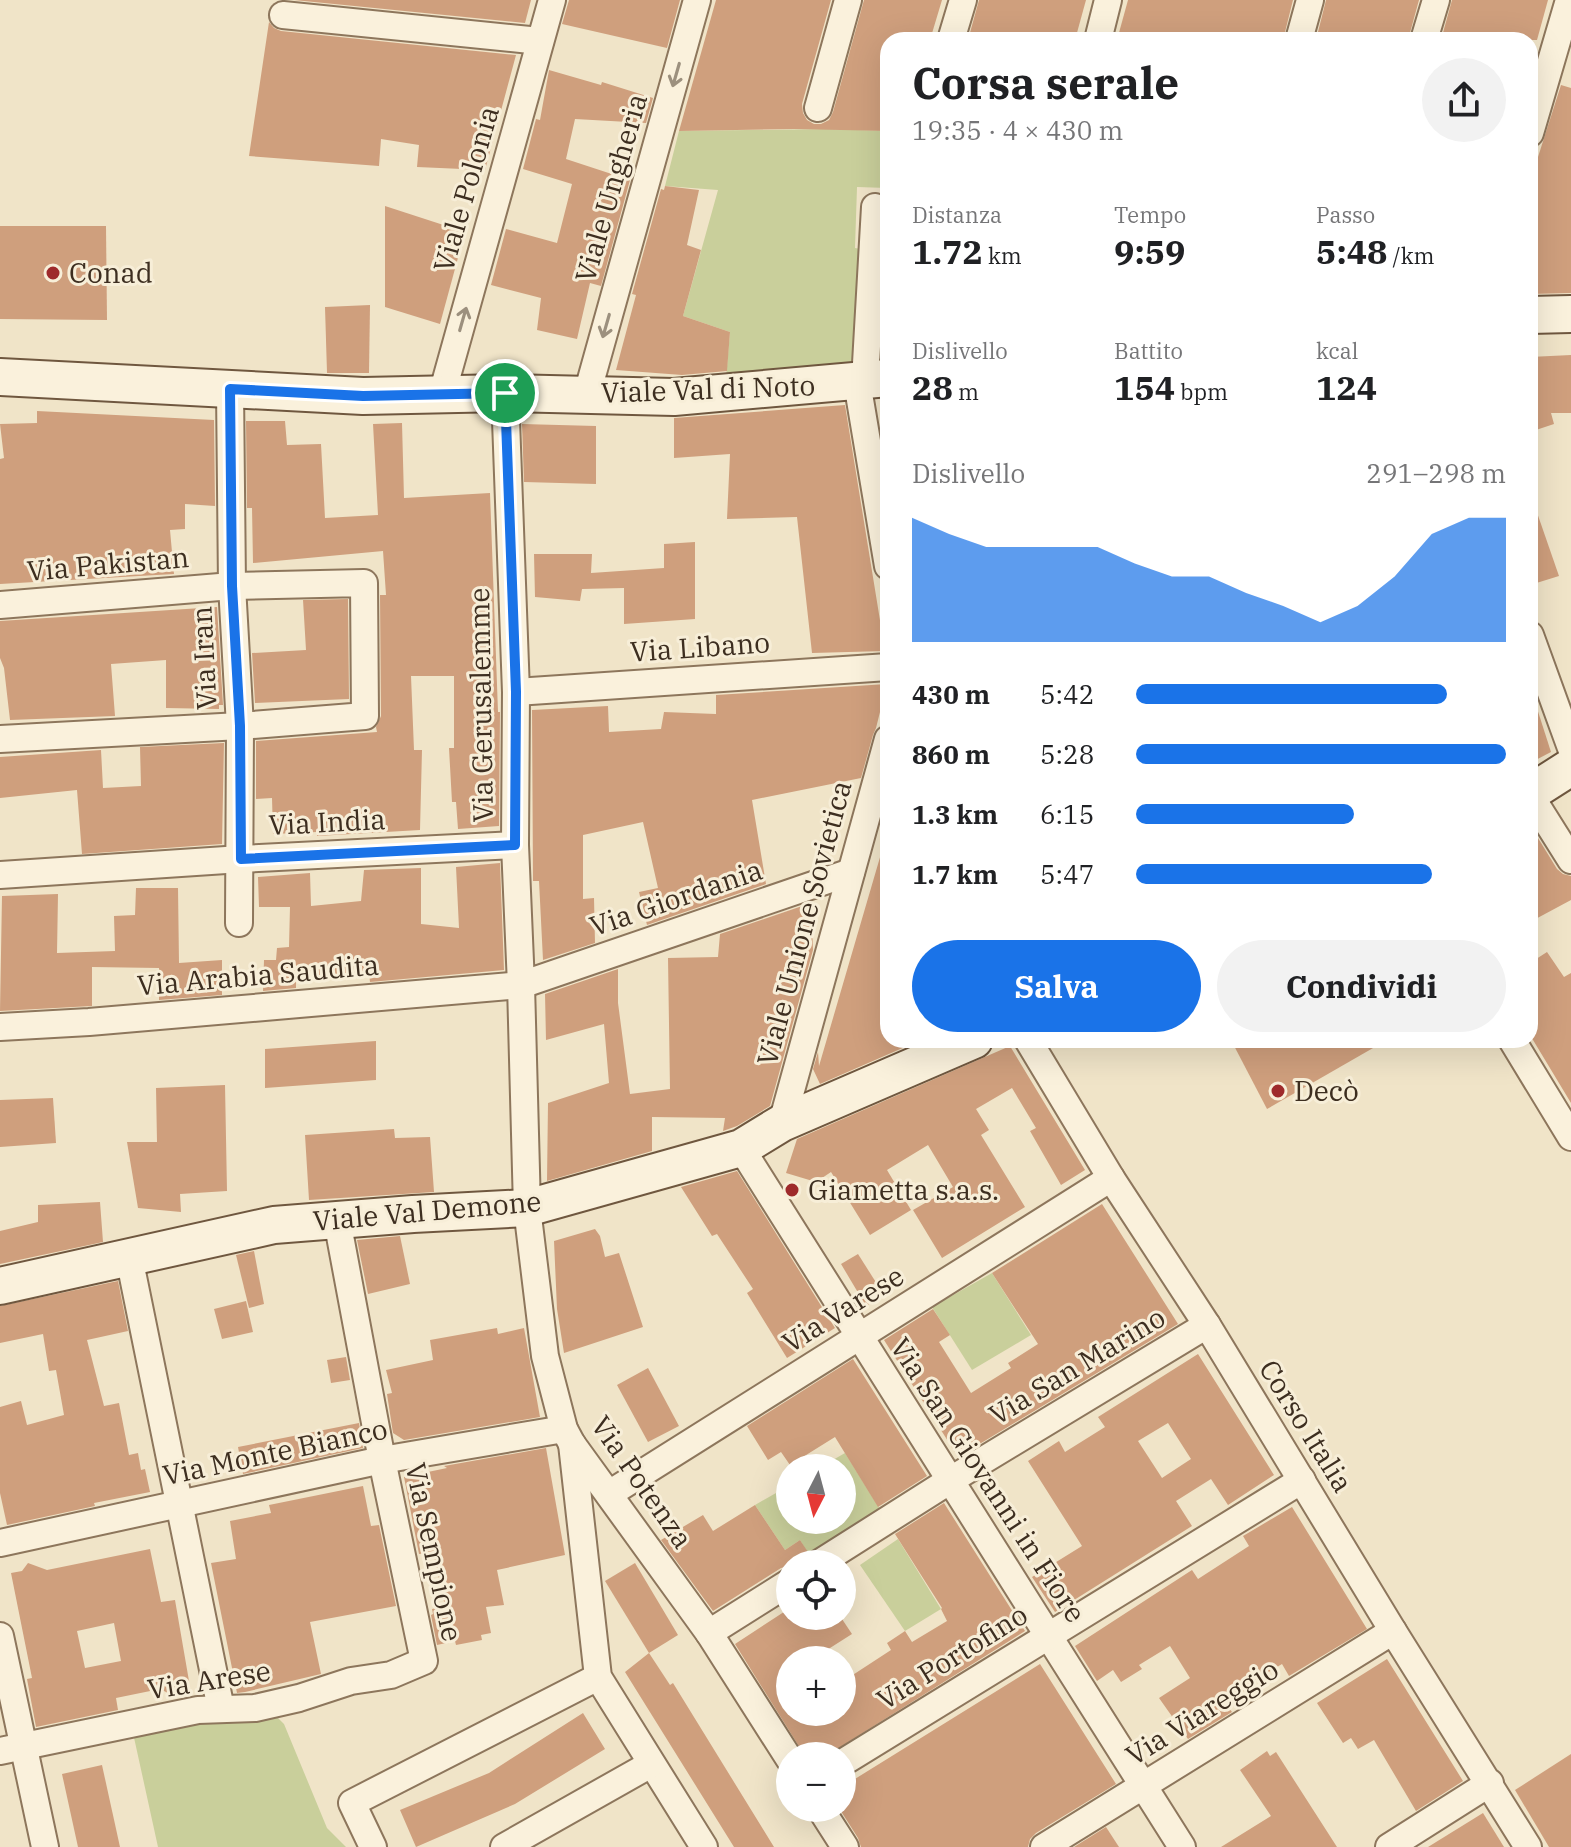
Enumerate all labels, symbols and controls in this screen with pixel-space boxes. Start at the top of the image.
text: Corsa serale [912,54,1179,111]
button: share [1422,58,1506,142]
one-way arrow [668,62,683,88]
street label: Viale Ungheria [566,89,655,287]
street label: Viale Polonia [424,102,507,276]
text: 19:35 · 4 × 430 m [912,113,1123,147]
text: Distanza [912,200,1002,229]
text: Tempo [1114,200,1186,229]
text: Passo [1316,200,1375,229]
text: 1.72 [912,229,983,273]
text: 9:59 [1114,229,1186,273]
text: 5:48 [1316,229,1388,273]
text: km [983,241,1022,270]
text: /km [1388,241,1435,270]
place label: Conad [69,254,153,291]
marker: Conad [44,264,62,282]
one-way arrow [456,307,471,333]
one-way arrow [598,312,613,338]
text: Dislivello [912,336,1008,365]
text: Battito [1114,336,1183,365]
text: kcal [1316,336,1358,365]
pin [471,359,539,427]
text: 28 [912,365,953,409]
text: 154 [1114,365,1175,409]
text: 124 [1316,365,1377,409]
street label: Viale Val di Noto [600,366,816,411]
icon: arrive [483,371,527,415]
text: m [953,377,979,406]
text: bpm [1175,377,1228,406]
text: Dislivello [912,456,1025,490]
text: 291–298 m [1366,456,1506,490]
street label: Via Pakistan [25,538,191,589]
street label: Via Gerusalemme [460,587,501,823]
street label: Via Iran [182,605,225,711]
street label: Via Libano [629,623,771,670]
text: 430 m [912,677,990,711]
text: 5:42 [1040,677,1094,711]
text: 860 m [912,737,990,771]
text: 5:28 [1040,737,1094,771]
street label: Viale Unione Sovietica [748,776,859,1069]
text: 1.3 km [912,797,998,831]
text: 6:15 [1040,797,1094,831]
street label: Via India [267,800,387,843]
street label: Via Giordania [585,851,767,944]
text: 1.7 km [912,857,998,891]
text: 5:47 [1040,857,1094,891]
button: Salva [912,940,1201,1032]
button: Condividi [1217,940,1506,1032]
street label: Via Arabia Saudita [136,946,380,1004]
place label: Decò [1294,1072,1359,1109]
marker: Decò [1269,1082,1287,1100]
place label: Giametta s.a.s. [808,1171,999,1208]
marker: Giametta s.a.s. [783,1181,801,1199]
street label: Viale Val Demone [311,1182,543,1239]
street label: Via Varese [775,1257,911,1361]
street label: Via San Marino [982,1298,1172,1433]
street label: Via San Giovanni in Fiore [882,1330,1094,1629]
street label: Corso Italia [1251,1353,1362,1499]
street label: Via Potenza [583,1408,702,1555]
street label: Via Monte Bianco [159,1410,391,1493]
north arrow [776,1454,856,1534]
map controls [776,1454,856,1822]
street label: Via Sempione [398,1459,471,1645]
button: locate [776,1550,856,1630]
street label: Via Portofino [869,1596,1034,1718]
button: + [776,1646,856,1726]
street label: Via Viareggio [1118,1650,1285,1773]
street label: Via Arese [145,1652,273,1707]
button: − [776,1742,856,1822]

